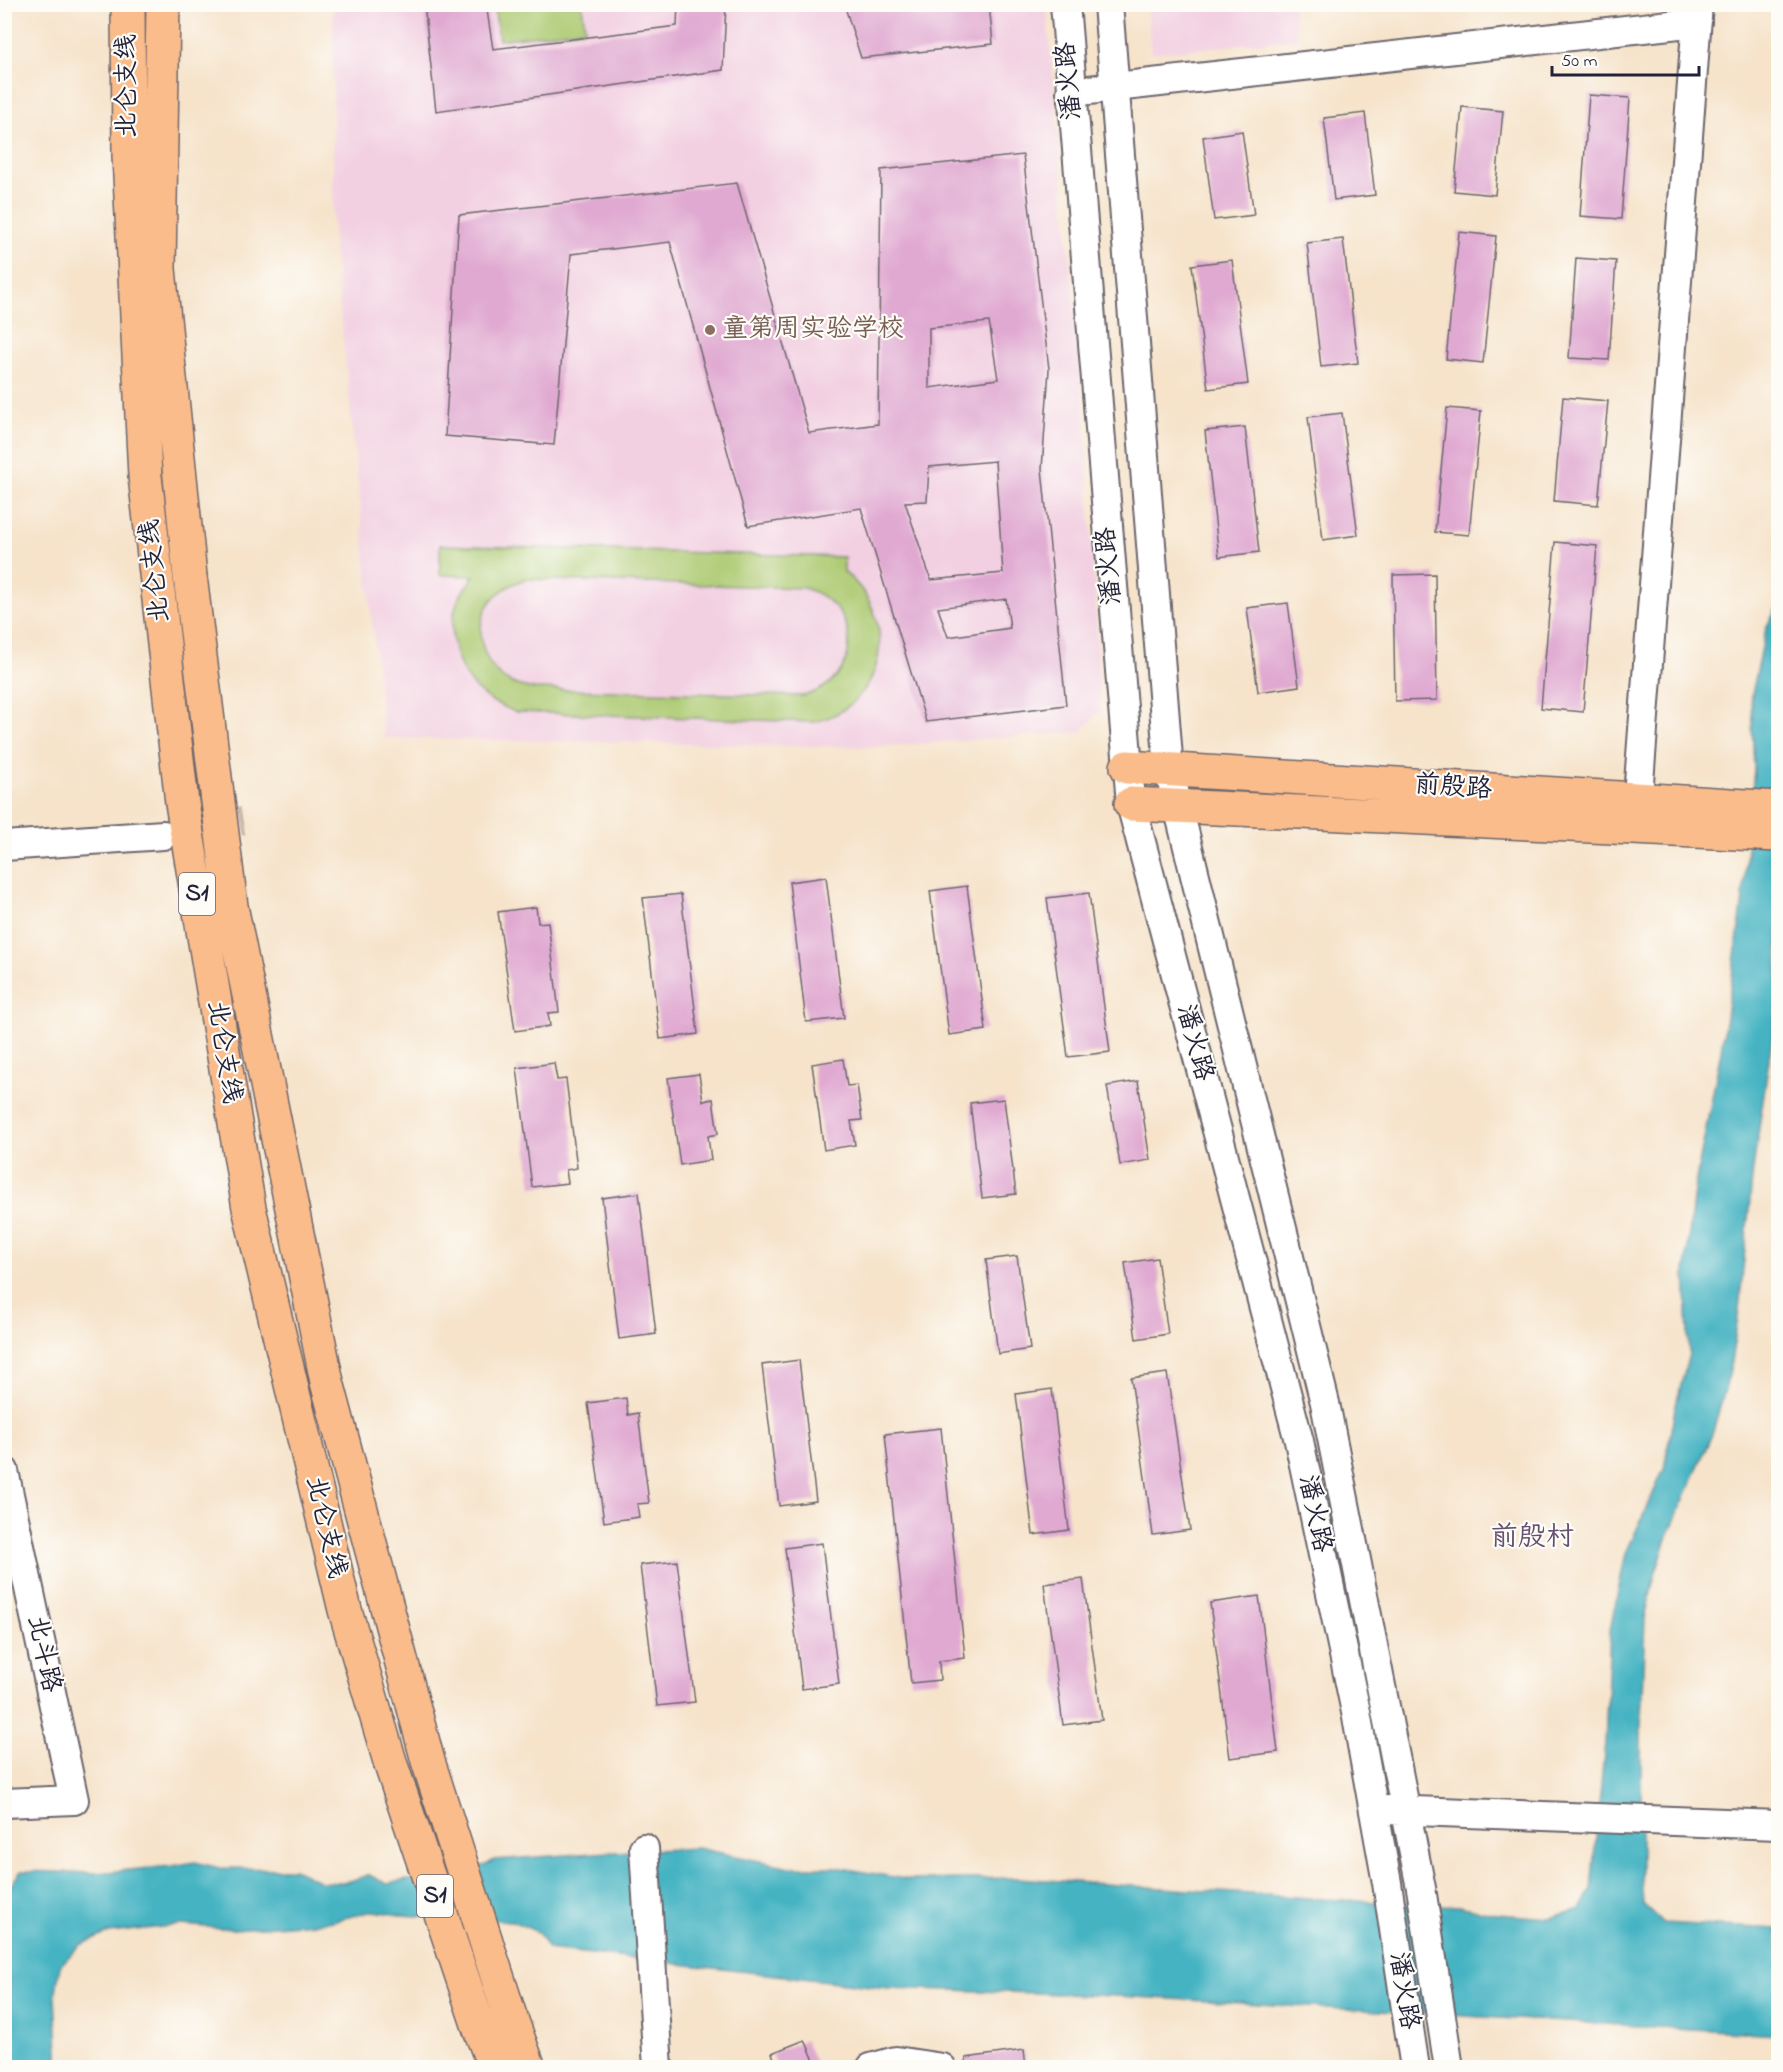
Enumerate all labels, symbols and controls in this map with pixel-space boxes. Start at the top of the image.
street label: 北仑支线 [109,34,147,138]
scale bar [1552,39,1699,77]
street label: 潘火路 [1048,40,1092,122]
text: 50 m [1561,49,1598,75]
place label: 童第周实验学校 [722,311,904,349]
marker: 童第周实验学校 [703,323,717,337]
street label: 北仑支线 [132,517,180,625]
street label: 潘火路 [1088,525,1132,607]
street label: 前殷路 [1413,766,1493,810]
road number: S1 [179,873,215,915]
street label: 北仑支线 [196,998,250,1106]
street label: 潘火路 [1166,1000,1222,1086]
street label: 北仑支线 [295,1472,355,1582]
street label: 潘火路 [1287,1472,1341,1556]
district label: 前殷村 [1490,1518,1574,1559]
street label: 北斗路 [16,1612,70,1696]
road number: S1 [417,1875,453,1917]
street label: 潘火路 [1378,1950,1428,2032]

